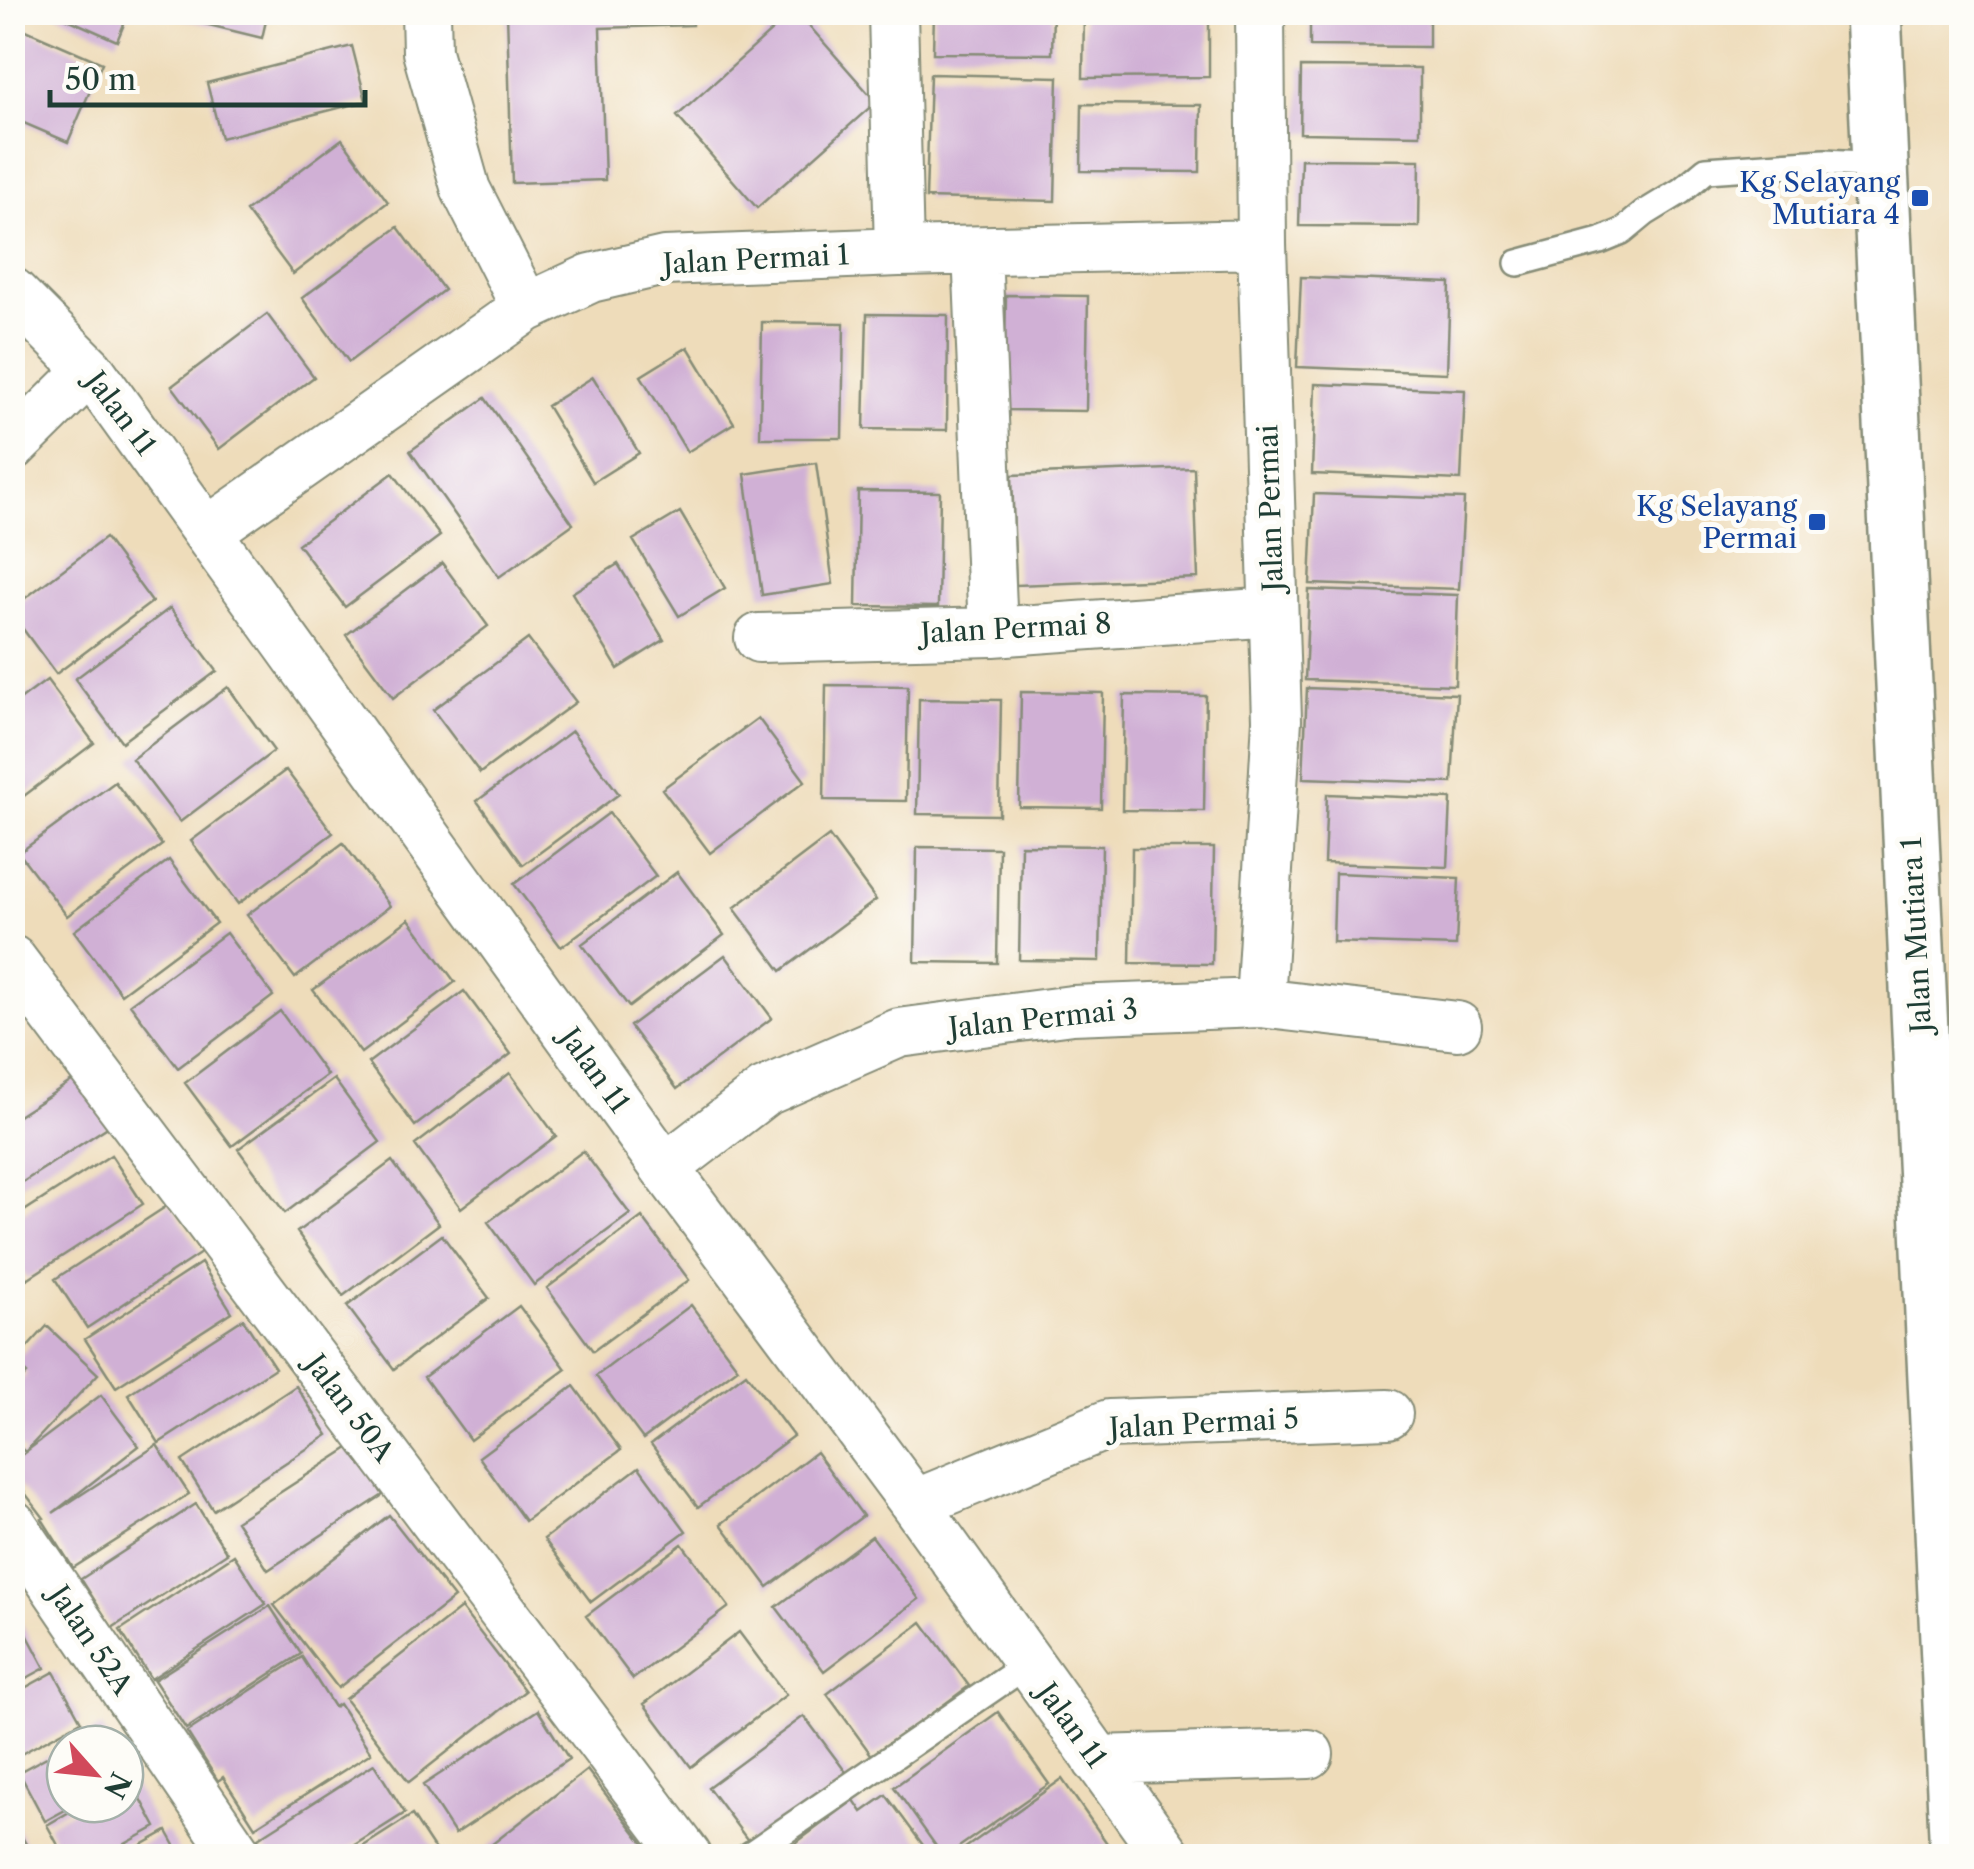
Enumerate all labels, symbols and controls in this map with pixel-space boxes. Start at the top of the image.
scale bar [50,45,365,107]
text: 50 m [65,61,136,98]
place label: Kg Selayang Mutiara 4 [1739,165,1900,231]
marker: Kg Selayang Mutiara 4 [1909,187,1931,209]
street label: Jalan Permai 1 [658,237,850,281]
street label: Jalan 11 [76,361,164,462]
street label: Jalan Permai [1250,424,1290,596]
place label: Kg Selayang Permai [1636,489,1797,555]
marker: Kg Selayang Permai [1806,511,1828,533]
street label: Jalan Permai 8 [916,606,1112,650]
street label: Jalan Mutiara 1 [1894,836,1938,1038]
street label: Jalan Permai 3 [943,991,1139,1045]
street label: Jalan 11 [551,1018,637,1119]
street label: Jalan 50A [296,1344,402,1469]
street label: Jalan Permai 5 [1104,1401,1300,1445]
street label: Jalan 52A [40,1576,141,1702]
street label: Jalan 11 [1028,1673,1114,1774]
north arrow [45,1724,145,1824]
text: N [97,1767,138,1804]

